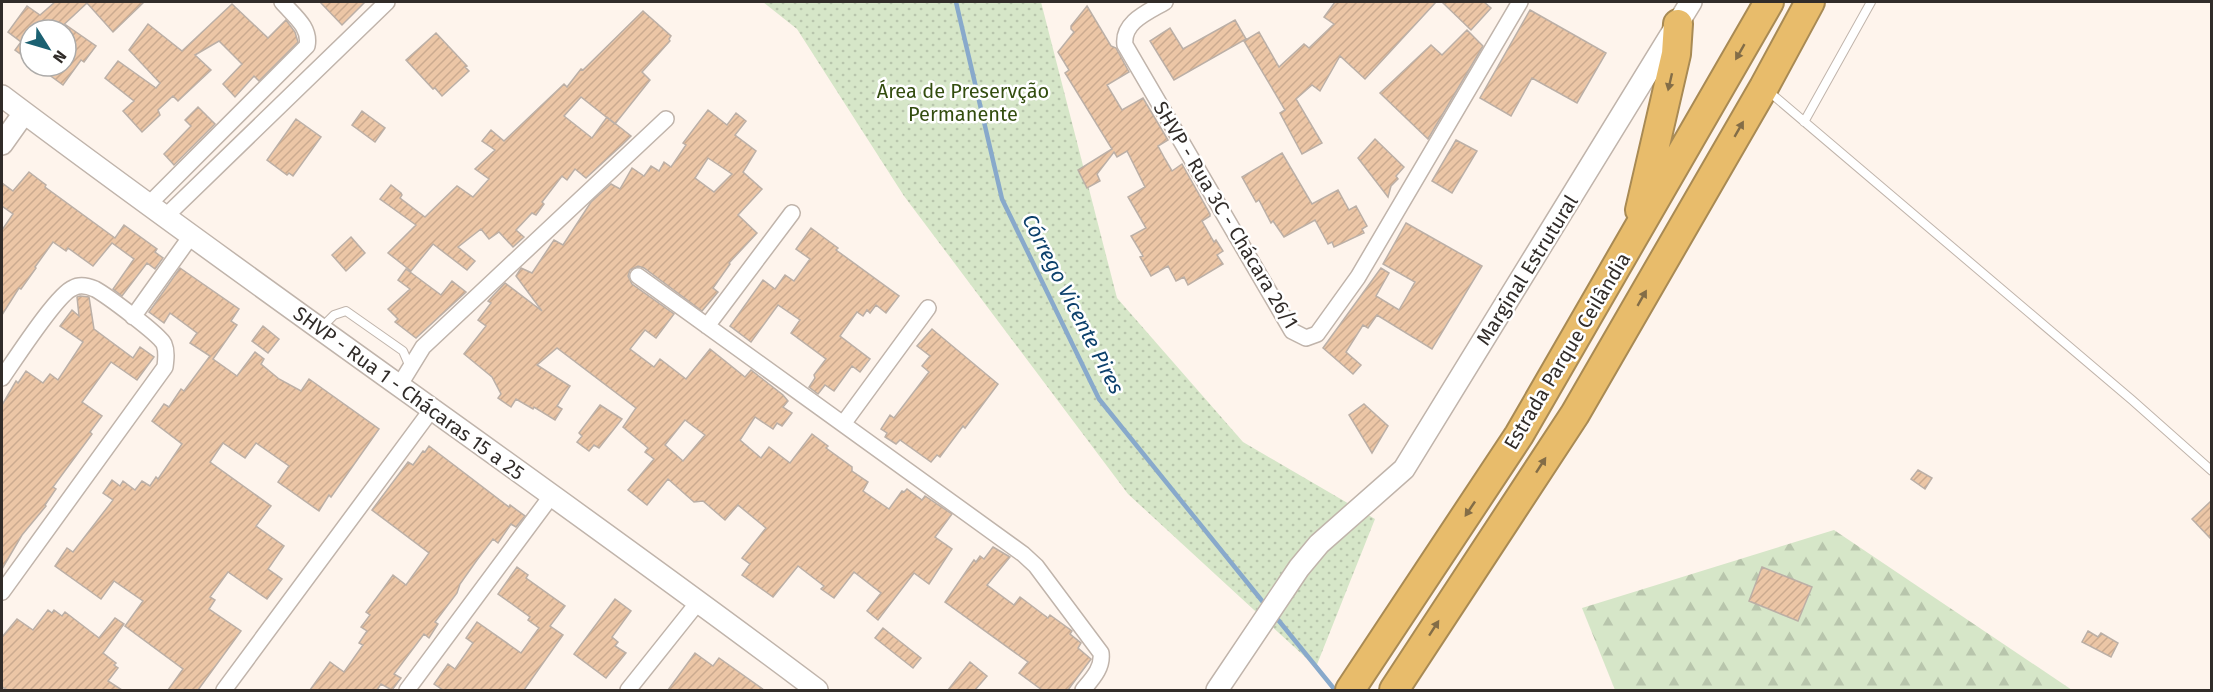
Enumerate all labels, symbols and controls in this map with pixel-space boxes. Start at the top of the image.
north arrow [18,18,78,78]
one-way arrow [1735,44,1745,61]
text: N [49,47,70,67]
one-way arrow [1664,72,1674,91]
park label: Área de Preservção Permanente [877,79,1049,126]
street label: SHVP - Rua 3C - Chácara 26/1 [1149,97,1303,333]
one-way arrow [1734,120,1744,137]
street label: Marginal Estrutural [1471,190,1583,349]
water label: Córrego Vicente Pires [1016,210,1130,399]
street label: Estrada Parque Ceilândia [1499,248,1635,454]
one-way arrow [1636,290,1647,306]
street label: SHVP - Rua 1 - Chácaras 15 a 25 [289,301,529,485]
one-way arrow [1535,457,1546,473]
one-way arrow [1464,501,1475,517]
one-way arrow [1428,620,1439,636]

